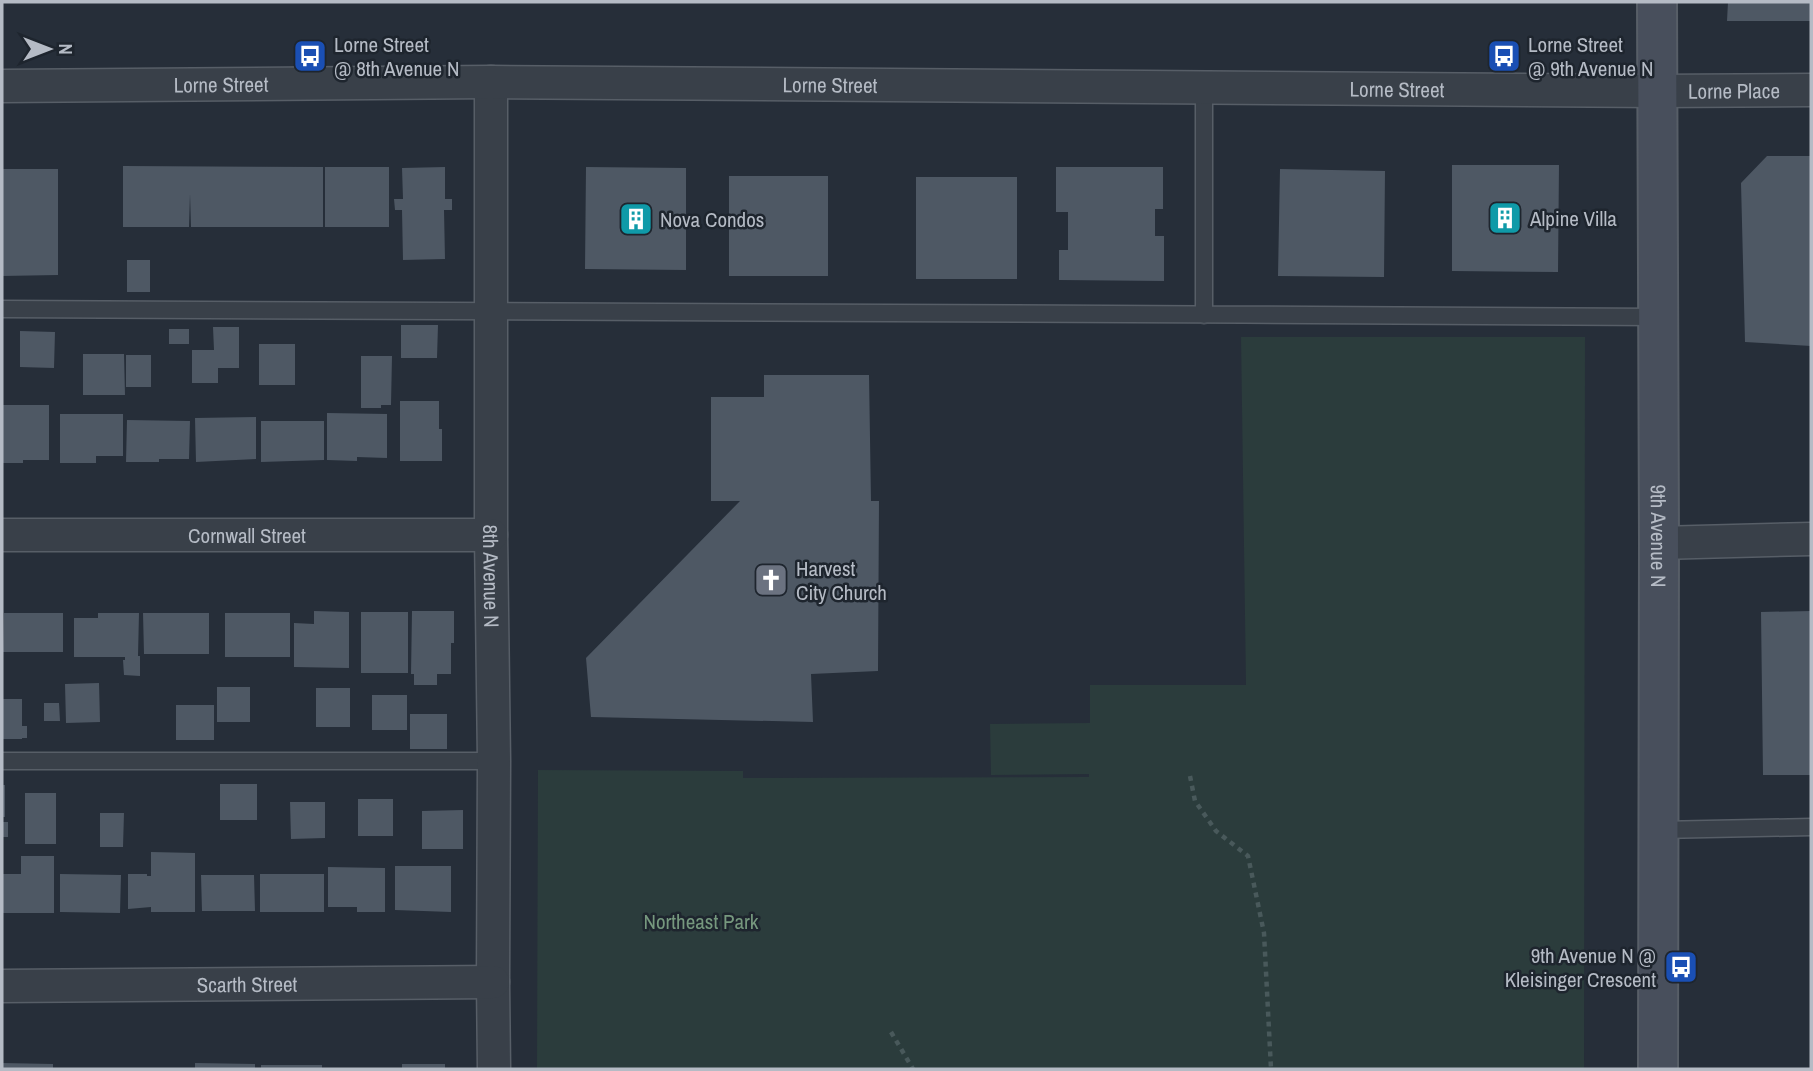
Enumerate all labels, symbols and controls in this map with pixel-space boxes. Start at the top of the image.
north arrow [14,14,84,84]
place label: Lorne Street @ 8th Avenue N [334,30,459,83]
place label: Lorne Street @ 9th Avenue N [1528,30,1653,83]
bus stop icon: Lorne Street @ 8th Avenue N [291,37,329,75]
bus stop icon: Lorne Street @ 9th Avenue N [1485,37,1523,75]
text: N [53,43,79,55]
street label: Lorne Street [173,69,269,99]
street label: Lorne Street [782,70,878,99]
street label: Lorne Street [1349,74,1445,104]
street label: Lorne Place [1688,76,1780,105]
building icon: Alpine Villa [1486,199,1524,237]
building icon: Nova Condos [617,200,655,238]
place label: Alpine Villa [1529,204,1617,233]
place label: Nova Condos [660,205,764,234]
street label: 9th Avenue N [1644,484,1674,588]
street label: Cornwall Street [188,521,306,550]
street label: 8th Avenue N [476,524,507,628]
place label: Harvest City Church [796,554,887,607]
church icon: Harvest City Church [752,561,790,599]
park label: Northeast Park [644,907,759,936]
place label: 9th Avenue N @ Kleisinger Crescent [1505,941,1656,994]
bus stop icon: 9th Avenue N @ Kleisinger Crescent [1662,948,1700,986]
street label: Scarth Street [197,969,298,999]

